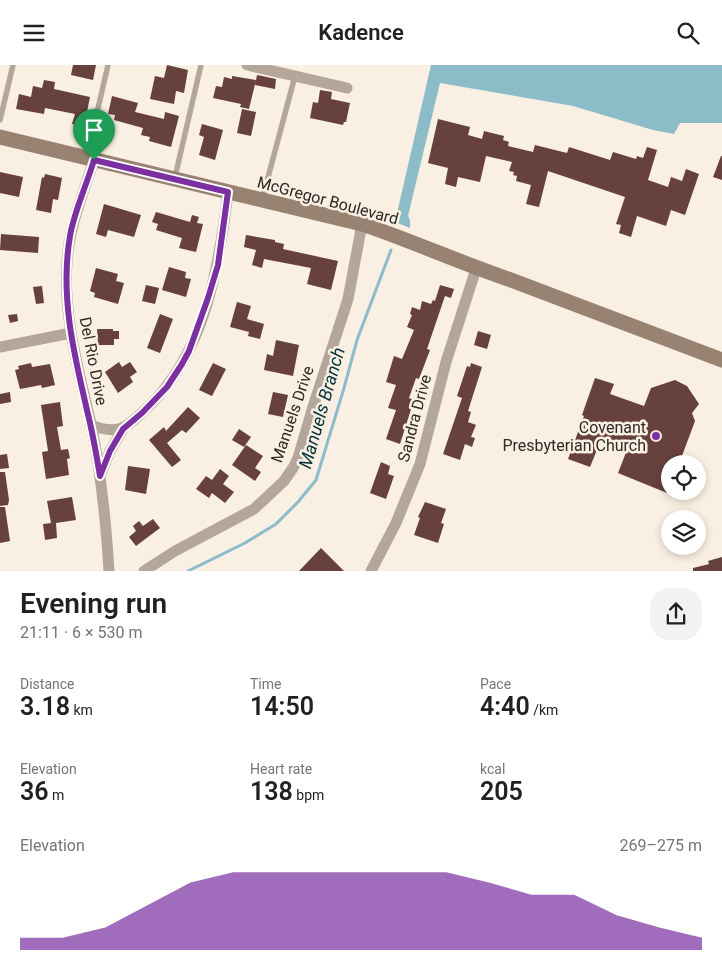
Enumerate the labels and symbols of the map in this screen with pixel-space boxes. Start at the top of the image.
pin [73,109,115,160]
street label: McGregor Boulevard [255,172,401,228]
street label: Del Rio Drive [76,315,111,407]
water label: Manuels Branch [294,345,349,471]
street label: Manuels Drive [267,363,318,465]
street label: Sandra Drive [394,372,435,464]
place label: Covenant Presbyterian Church [502,418,646,455]
marker: Covenant Presbyterian Church [650,430,662,442]

